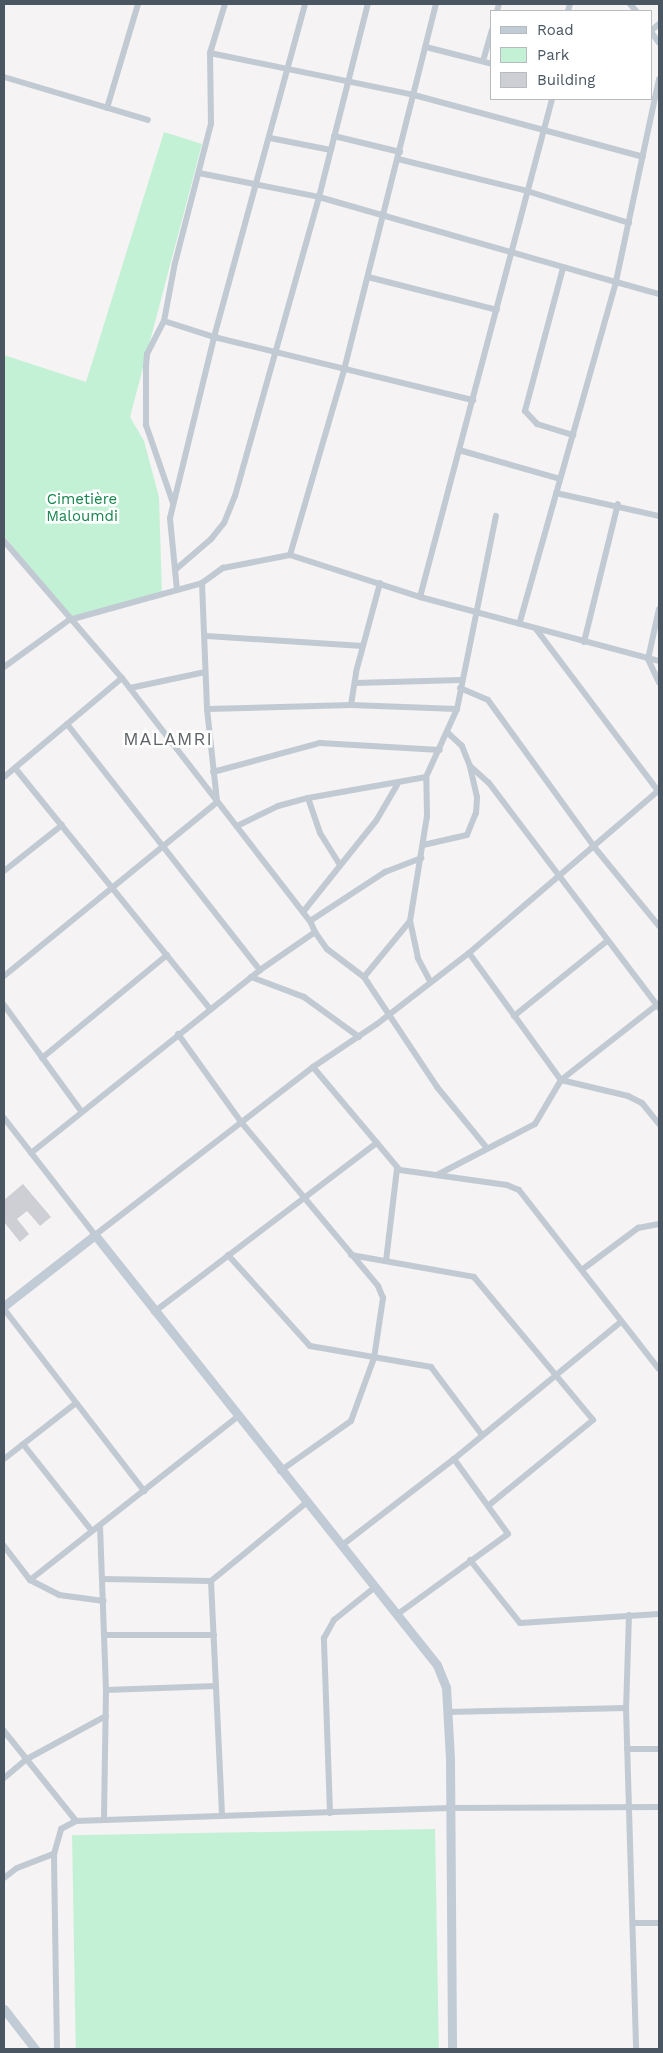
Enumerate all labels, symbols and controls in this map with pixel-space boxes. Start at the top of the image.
legend [490,10,653,100]
text: Road [537,21,574,39]
text: Park [537,46,569,64]
text: Building [537,71,595,89]
park label: Cimetière Maloumdi [46,490,118,525]
district label: MALAMRI [122,728,214,750]

